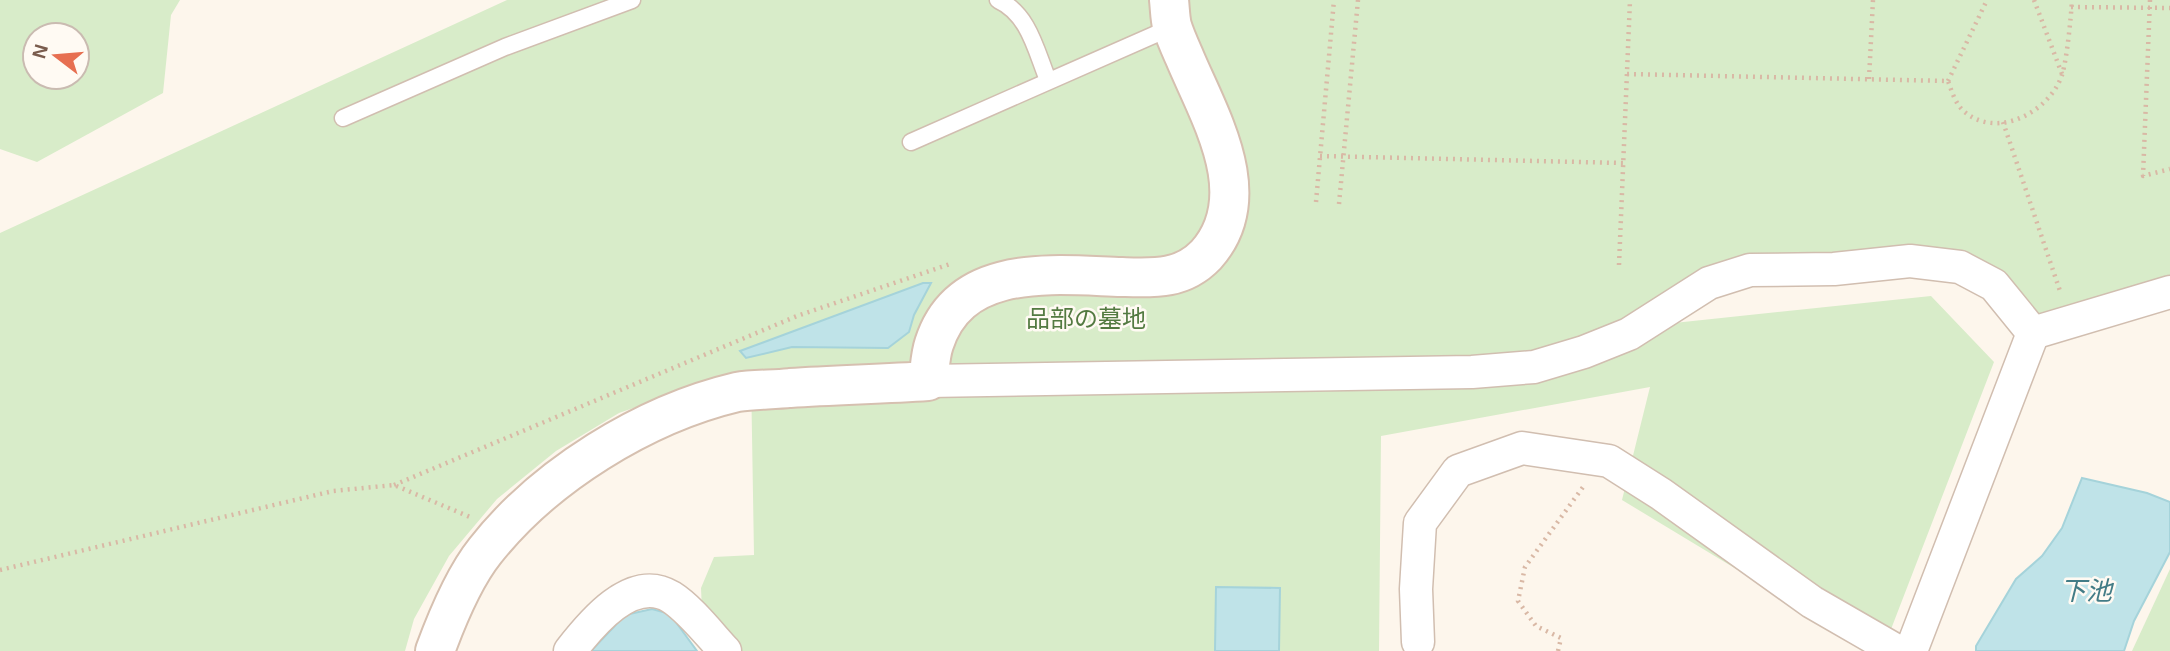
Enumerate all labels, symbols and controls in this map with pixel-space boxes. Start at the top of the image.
north arrow [21,21,91,91]
text: N [28,42,52,61]
park label: 品部の墓地 [1026,305,1146,332]
water label: 下池 [2060,576,2115,606]

